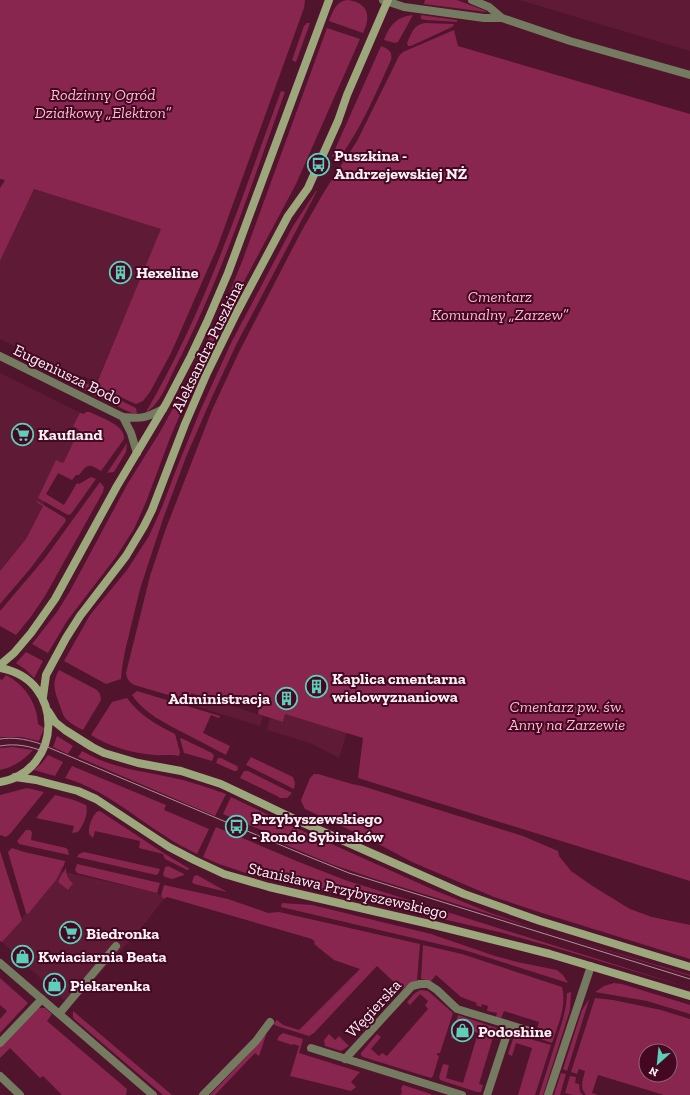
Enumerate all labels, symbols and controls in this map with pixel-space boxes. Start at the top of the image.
park label: Rodzinny Ogród Działkowy „Elektron” [35,85,171,122]
place label: Puszkina - Andrzejewskiej NŻ [334,146,468,183]
bus stop icon: Puszkina - Andrzejewskiej NŻ [306,151,332,177]
building icon: Hexeline [108,259,134,285]
place label: Hexeline [136,263,199,282]
street label: Aleksandra Puszkina [167,277,248,415]
park label: Cmentarz Komunalny „Zarzew” [431,287,569,324]
street label: Eugeniusza Bodo [11,340,125,409]
supermarket icon: Kaufland [10,421,36,447]
place label: Kaufland [38,425,103,444]
place label: Kaplica cmentarna wielowyznaniowa [332,669,466,706]
building icon: Kaplica cmentarna wielowyznaniowa [304,674,330,700]
building icon: Administracja [273,685,299,711]
place label: Administracja [168,689,270,708]
park label: Cmentarz pw. św. Anny na Zarzewie [508,697,625,734]
place label: Przybyszewskiego - Rondo Sybiraków [252,809,385,846]
bus stop icon: Przybyszewskiego - Rondo Sybiraków [224,814,250,840]
street label: Stanisława Przybyszewskiego [246,858,449,923]
supermarket icon: Biedronka [57,920,83,946]
place label: Biedronka [86,924,159,943]
shop icon: Kwiaciarnia Beata [9,943,35,969]
place label: Kwiaciarnia Beata [38,947,167,966]
shop icon: Piekarenka [42,972,68,998]
street label: Węgierska [342,975,405,1041]
place label: Piekarenka [70,976,150,995]
shop icon: Podoshine [450,1018,476,1044]
place label: Podoshine [478,1022,552,1041]
north arrow [638,1043,678,1083]
text: N [646,1063,660,1079]

